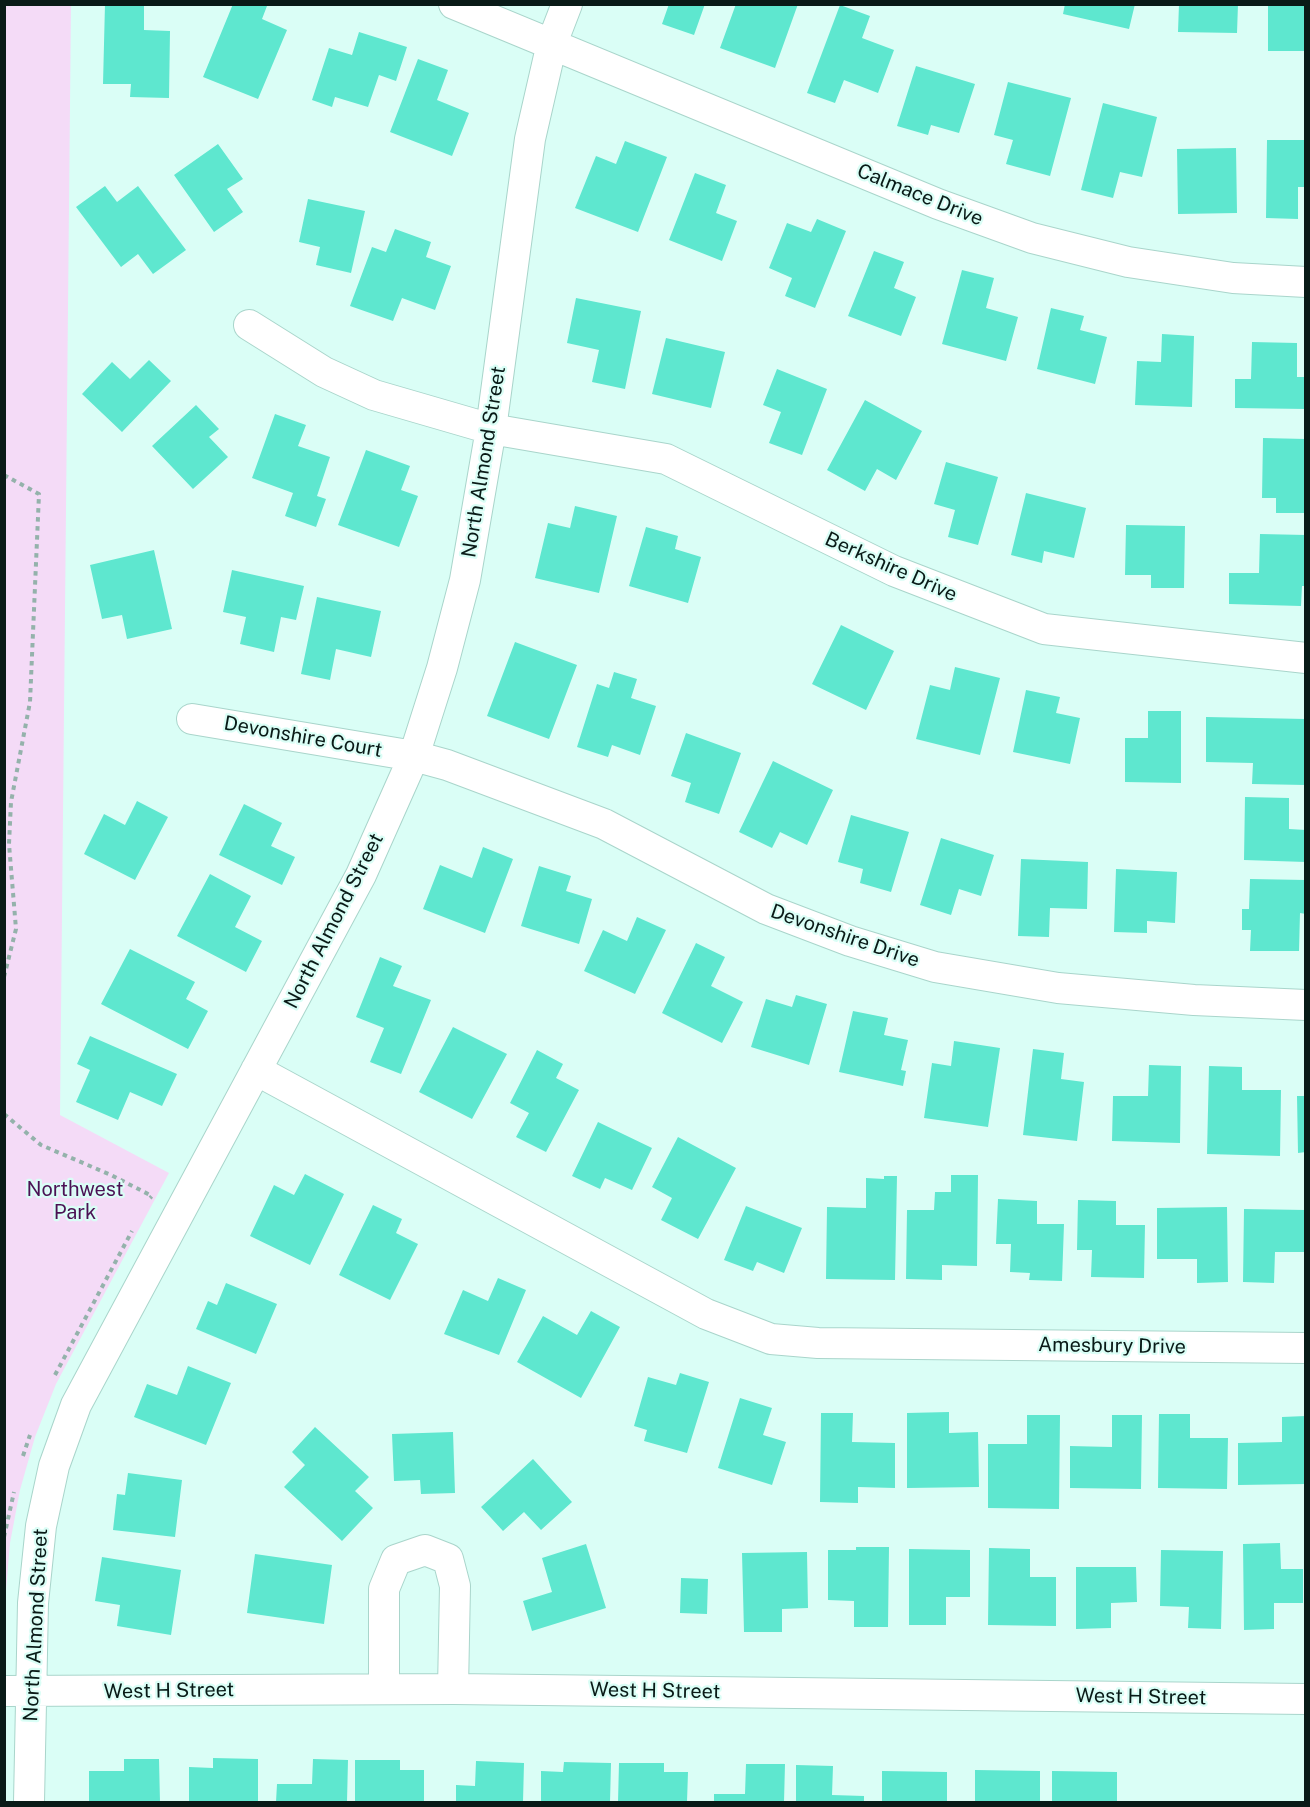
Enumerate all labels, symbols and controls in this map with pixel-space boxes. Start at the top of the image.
street label: Calmace Drive [853,159,987,231]
street label: North Almond Street [457,365,511,559]
street label: Berkshire Drive [821,527,961,607]
street label: Devonshire Court [222,711,384,763]
street label: North Almond Street [279,829,389,1013]
street label: Devonshire Drive [767,899,923,973]
park label: Northwest Park [26,1178,124,1225]
street label: Amesbury Drive [1038,1333,1186,1359]
street label: North Almond Street [19,1528,53,1722]
street label: West H Street [104,1678,234,1704]
street label: West H Street [590,1678,720,1704]
street label: West H Street [1076,1684,1206,1710]

